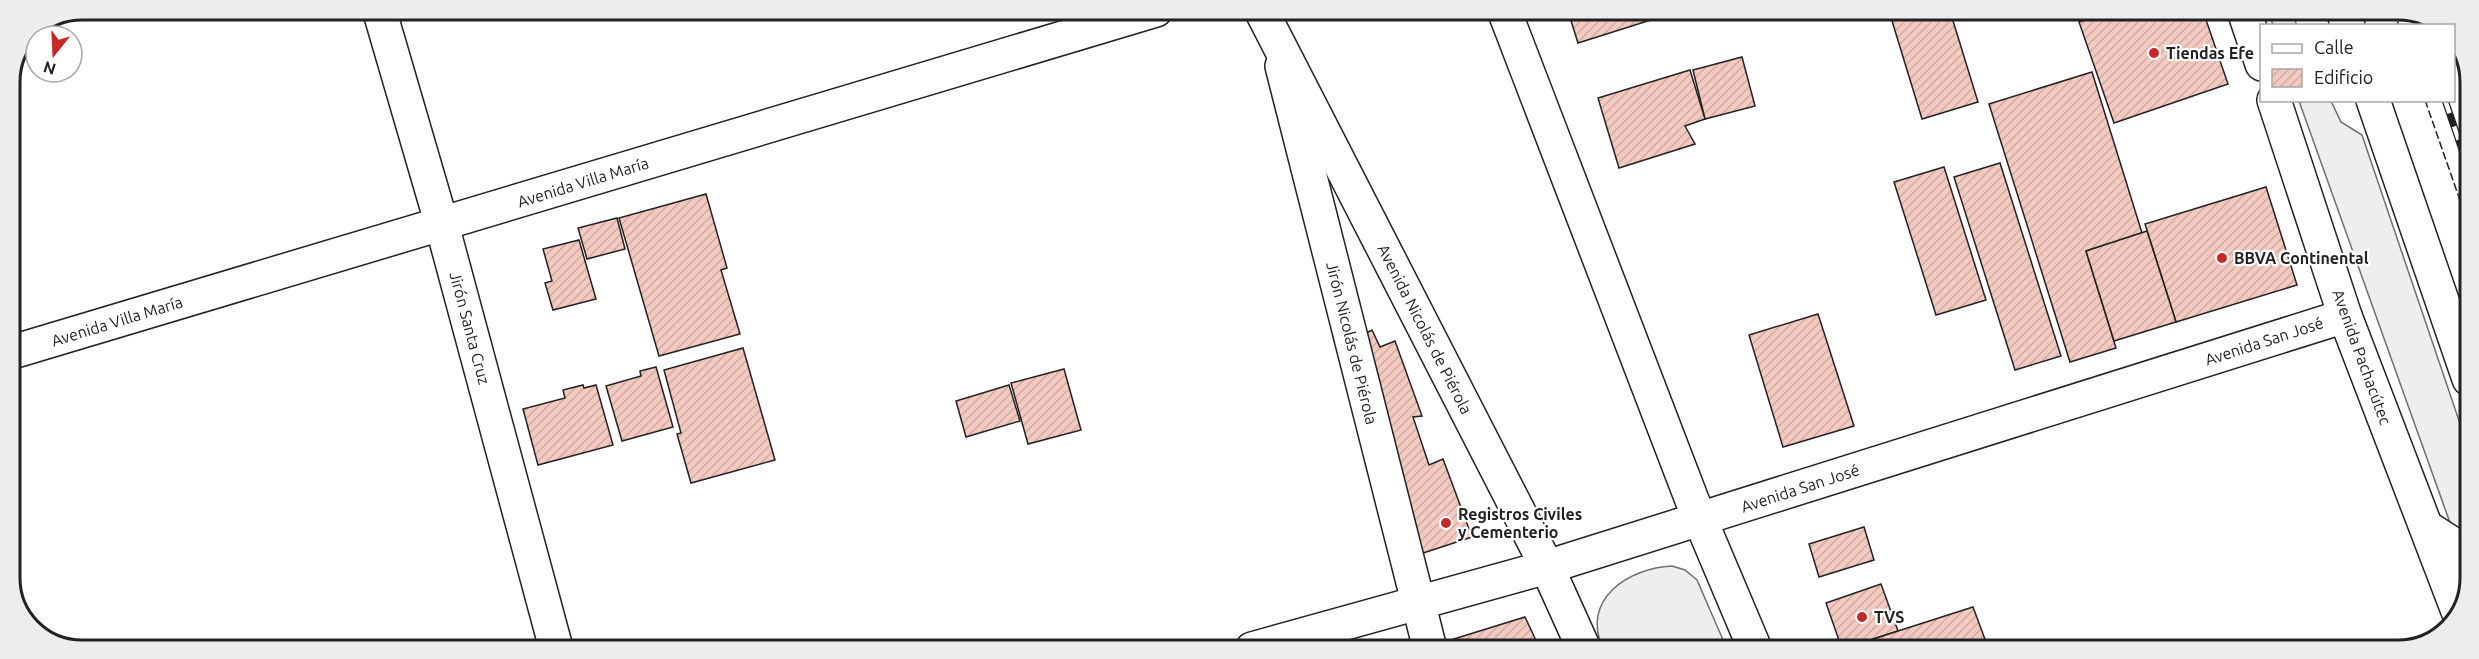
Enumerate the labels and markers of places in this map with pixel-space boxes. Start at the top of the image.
place label: Tiendas Efe [2166,44,2254,62]
marker: Tiendas Efe [2147,46,2161,60]
place label: BBVA Continental [2234,249,2369,267]
marker: BBVA Continental [2215,251,2229,265]
place label: Registros Civiles y Cementerio [1458,505,1582,541]
marker: Registros Civiles y Cementerio [1439,516,1453,530]
place label: TVS [1874,608,1904,626]
marker: TVS [1855,610,1869,624]

